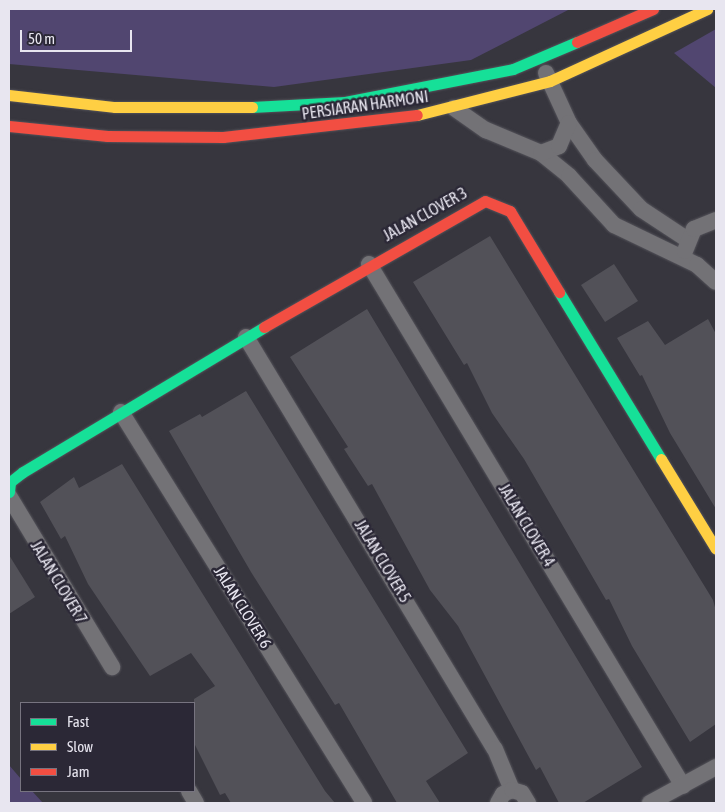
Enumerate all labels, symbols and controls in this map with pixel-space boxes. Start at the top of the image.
scale bar [22,20,135,52]
text: 50 m [28,30,55,47]
street label: PERSIARAN HARMONI [301,87,429,123]
street label: JALAN CLOVER 3 [380,183,470,245]
street label: JALAN CLOVER 4 [495,480,559,570]
street label: JALAN CLOVER 5 [351,516,415,606]
street label: JALAN CLOVER 7 [27,537,91,627]
street label: JALAN CLOVER 6 [210,562,276,652]
legend [20,702,195,792]
text: Fast [67,713,89,730]
text: Slow [67,738,93,755]
text: Jam [67,763,90,780]

